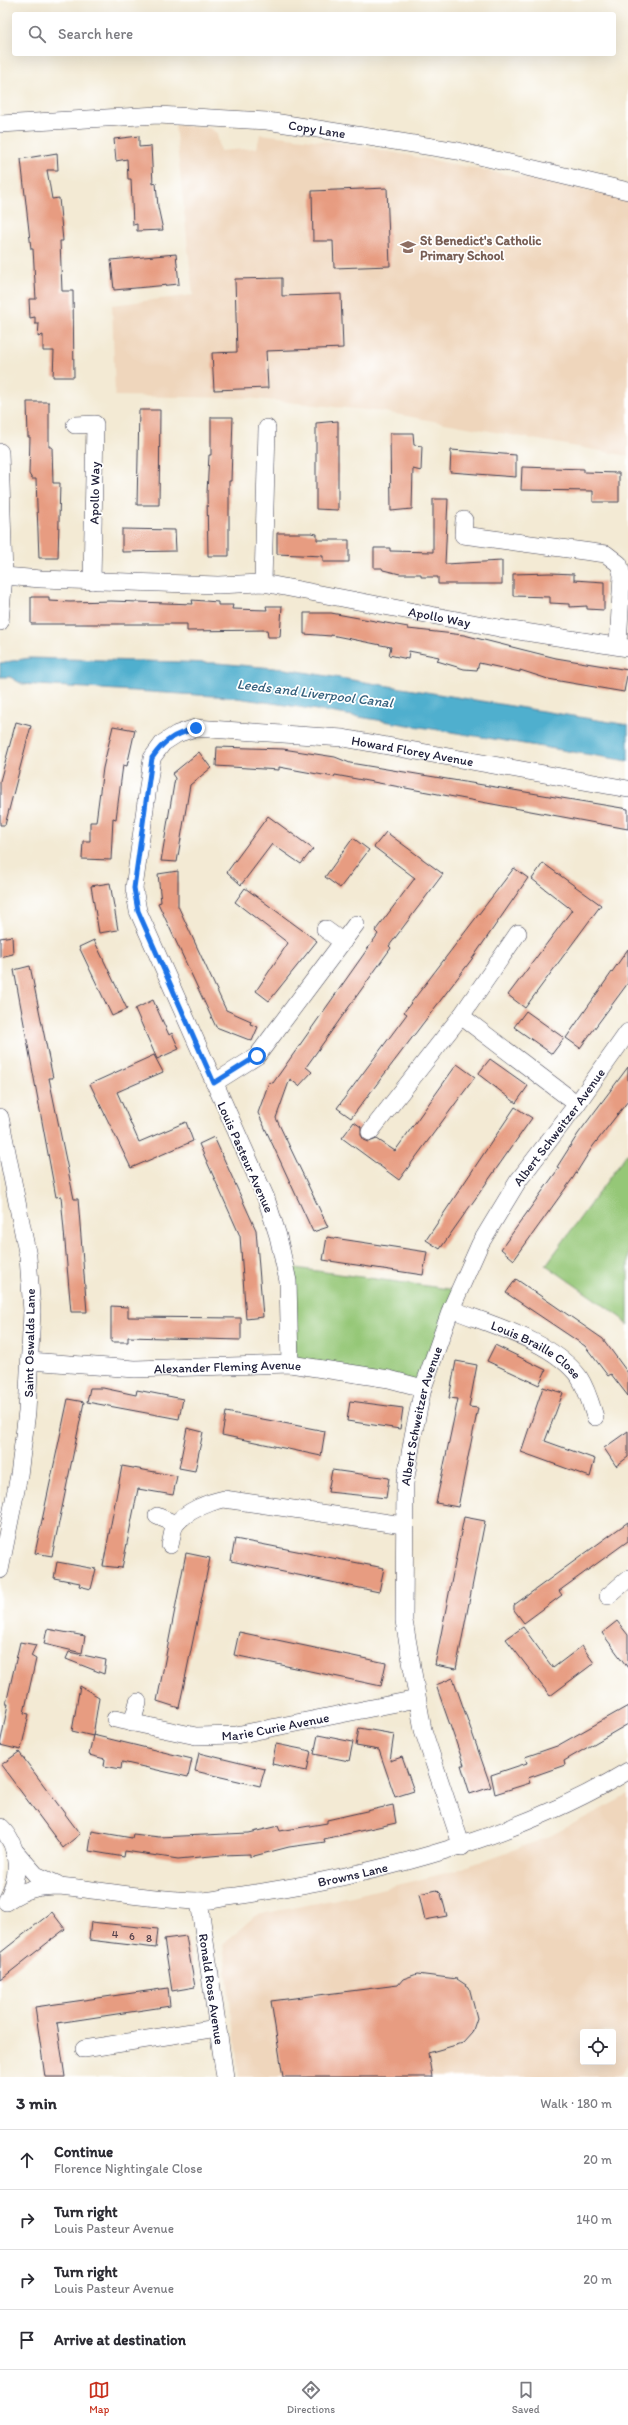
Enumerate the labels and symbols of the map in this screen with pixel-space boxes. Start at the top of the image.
street label: Copy Lane [287,117,347,141]
place label: St Benedict's Catholic Primary School [420,233,541,264]
school or university icon: St Benedict's Catholic Primary School [399,238,417,256]
street label: Apollo Way [86,462,103,524]
street label: Apollo Way [407,604,472,630]
water label: Leeds and Liverpool Canal [236,676,395,712]
route end [187,719,205,737]
street label: Howard Florey Avenue [350,733,475,769]
route start [248,1047,266,1065]
street label: Albert Schweitzer Avenue [510,1065,608,1189]
street label: Louis Pasteur Avenue [214,1099,277,1215]
street label: Saint Oswalds Lane [21,1288,38,1398]
street label: Louis Braille Close [489,1318,584,1382]
street label: Albert Schweitzer Avenue [398,1344,445,1487]
street label: Alexander Fleming Avenue [154,1357,302,1376]
street label: Marie Curie Avenue [222,1710,330,1743]
street label: Browns Lane [316,1860,389,1890]
house number: 4 [112,1928,119,1941]
house number: 6 [129,1930,135,1943]
house number: 8 [146,1932,152,1945]
street label: Ronald Ross Avenue [196,1933,227,2046]

